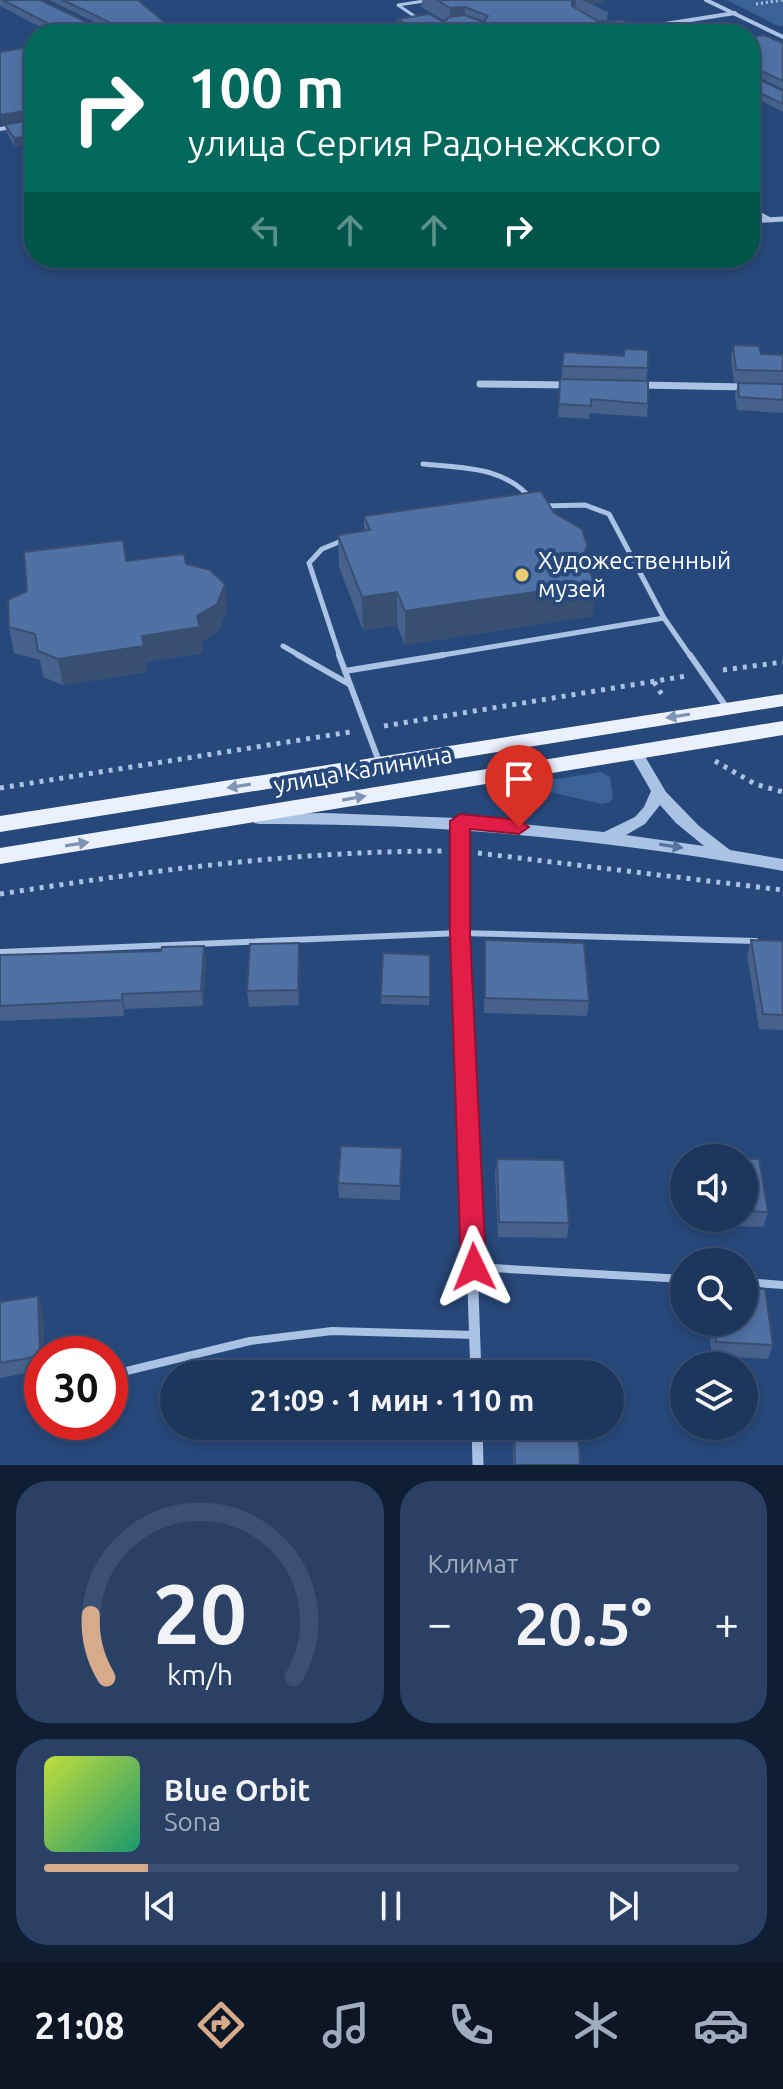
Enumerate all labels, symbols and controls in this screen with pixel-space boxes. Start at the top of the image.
icon: right [56,56,160,160]
text: 100 m [188,56,344,119]
text: улица Сергия Радонежского [188,122,661,163]
icon: left [244,208,288,252]
icon: ahead [328,208,372,252]
icon: ahead [412,208,456,252]
icon: right [496,208,540,252]
place label: Художественный музей [538,547,731,602]
marker: Художественный музей [513,566,531,584]
one-way arrow [665,710,690,723]
street label: улица Калинина [271,741,454,799]
pin [485,745,553,827]
icon: arrive [497,757,541,801]
one-way arrow [226,780,251,793]
one-way arrow [342,791,367,803]
one-way arrow [65,837,90,849]
one-way arrow [659,840,684,852]
map controls [670,1144,758,1440]
button: sound [670,1144,758,1232]
position arrow [432,1225,516,1309]
button: search [670,1248,758,1336]
speed limit sign: 30 [24,1336,128,1440]
button: layers [670,1352,758,1440]
text: 21:09 · 1 мин · 110 m [250,1383,534,1417]
text: Климат [428,1549,518,1578]
text: 20 [153,1566,247,1660]
text: 20.5° [515,1589,652,1656]
text: − [428,1598,452,1647]
text: + [714,1598,739,1647]
text: km/h [167,1658,233,1690]
text: Blue Orbit [164,1773,310,1807]
text: Sona [164,1807,221,1836]
icon: previous [138,1884,182,1928]
icon: pause [369,1884,413,1928]
icon: next [601,1884,645,1928]
icon: directions [193,1997,249,2053]
icon: music [318,1997,374,2053]
icon: phone [443,1997,499,2053]
icon: climate [568,1997,624,2053]
icon: car [693,1997,749,2053]
text: 21:08 [34,2005,124,2046]

